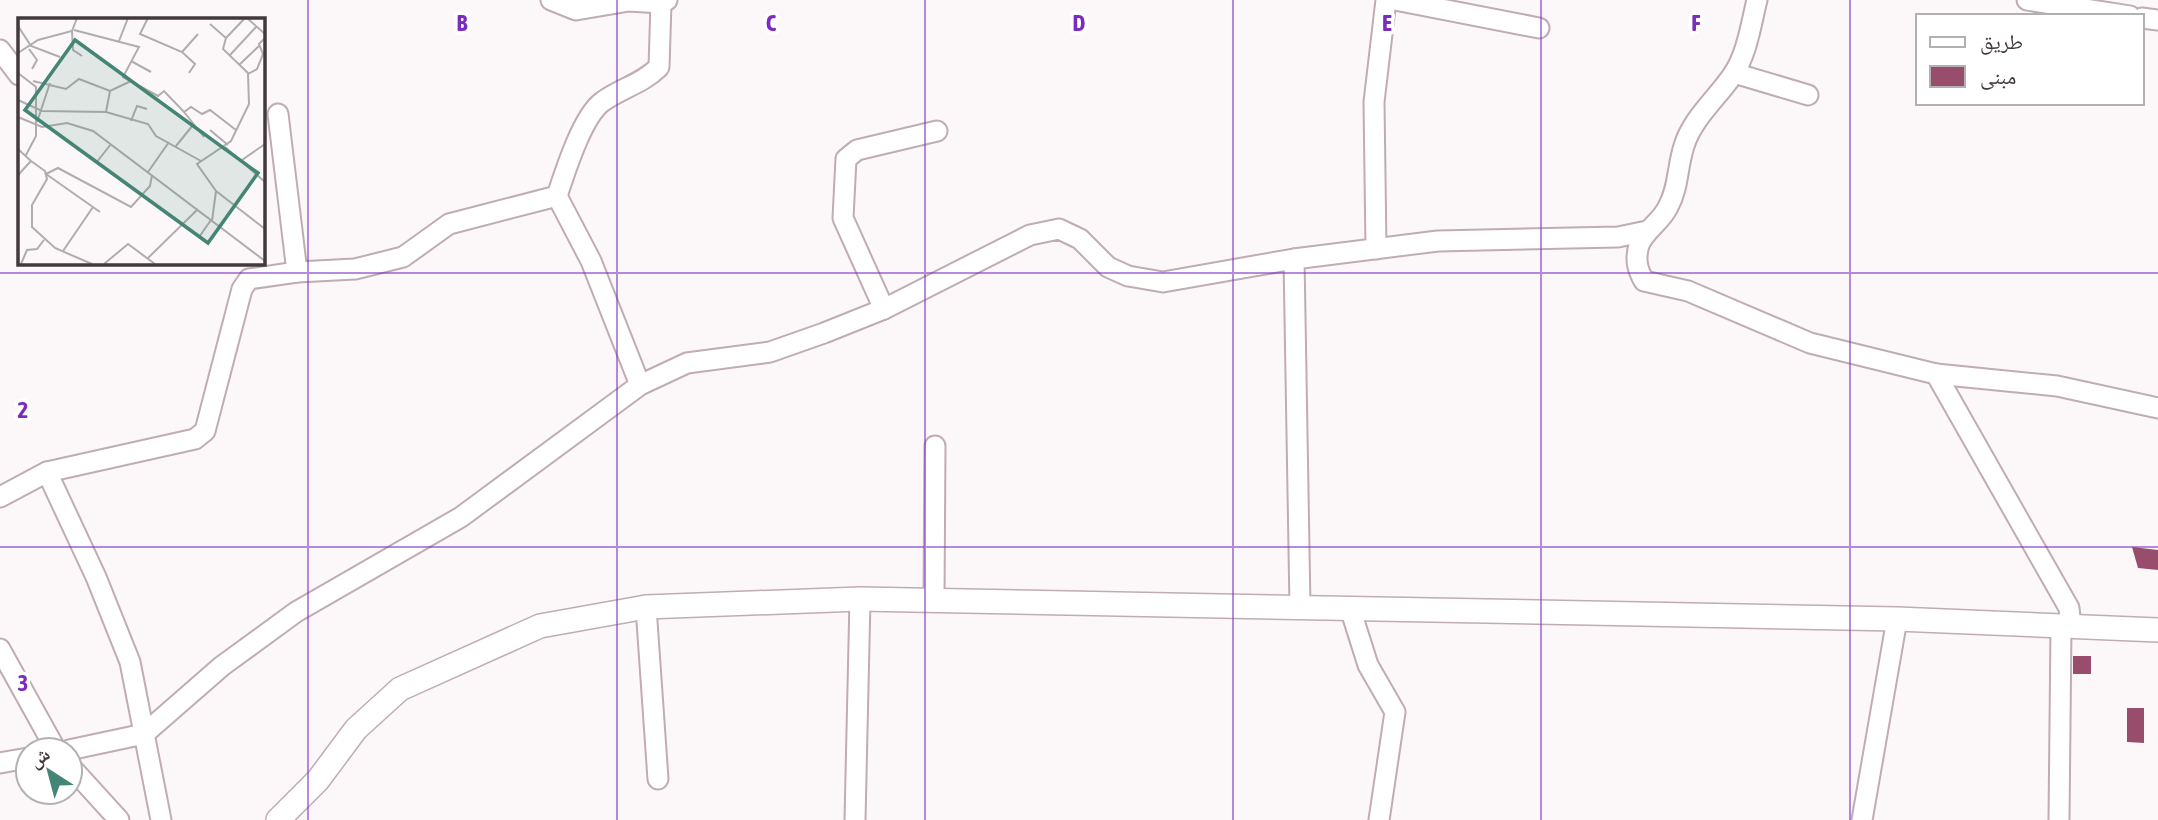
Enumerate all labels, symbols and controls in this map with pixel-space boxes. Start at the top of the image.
text: B [457,10,468,36]
text: C [766,10,777,36]
text: D [1073,10,1086,36]
text: E [1382,10,1392,36]
text: F [1691,10,1701,36]
legend [1916,14,2144,105]
inset map [18,18,264,264]
text: طريق [1980,29,2023,55]
text: مبنى [1980,64,2016,90]
text: 2 [18,397,28,423]
text: 3 [18,670,28,696]
north arrow [14,736,84,806]
text: ش [24,742,54,773]

